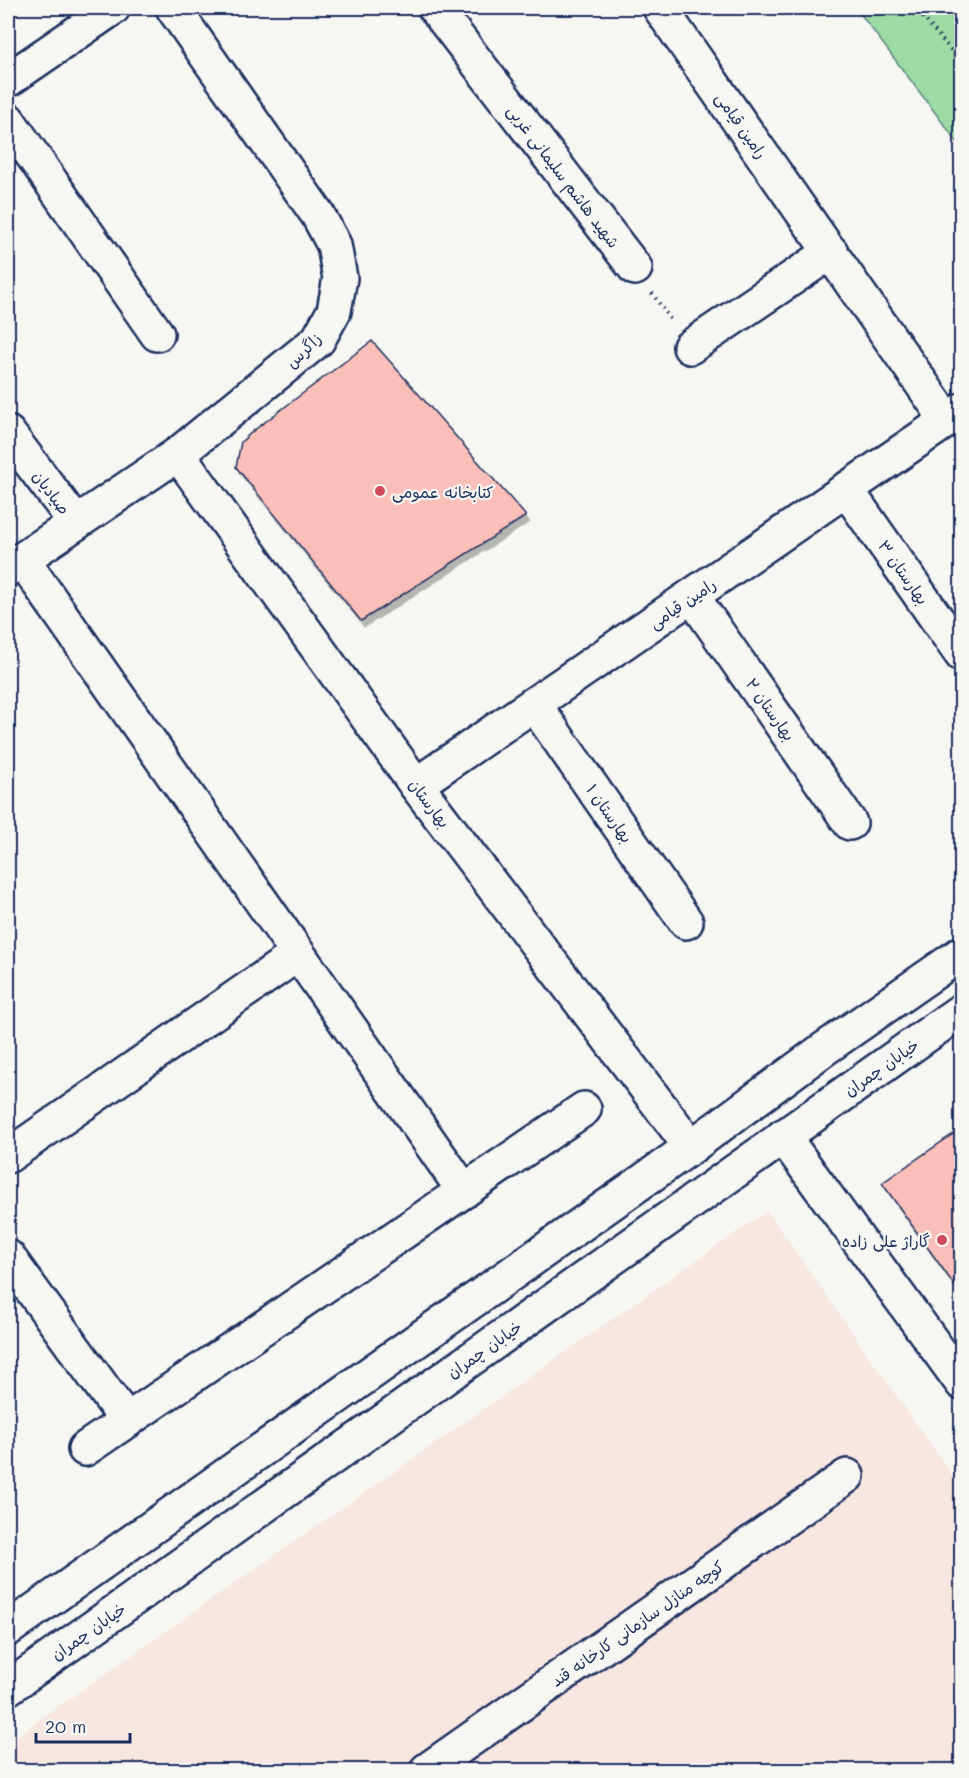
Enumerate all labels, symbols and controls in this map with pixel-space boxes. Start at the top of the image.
street label: رامین قیامی [711,88,772,163]
street label: شهید هاشم سلیمانی غربی [501,100,625,254]
street label: زاگرس [281,328,325,372]
street label: صیادیان [29,466,75,518]
place label: کتابخانه عمومی [392,481,494,503]
marker: کتابخانه عمومی [373,484,387,498]
street label: بهارستان ۳ [874,536,934,608]
street label: رامین قیامی [645,573,720,634]
street label: بهارستان ۲ [742,673,800,745]
street label: بهارستان [405,774,455,832]
street label: بهارستان ۱ [582,780,638,846]
street label: خیابان چمران [840,1034,923,1101]
place label: گاراژ علی زاده [842,1230,930,1252]
marker: گاراژ علی زاده [935,1233,949,1247]
street label: خیابان چمران [443,1316,526,1383]
street label: کوچه منازل سازمانی کارخانه قند [546,1555,728,1692]
street label: خیابان چمران [47,1598,130,1665]
scale bar [36,1706,130,1744]
text: 20 m [45,1714,86,1738]

